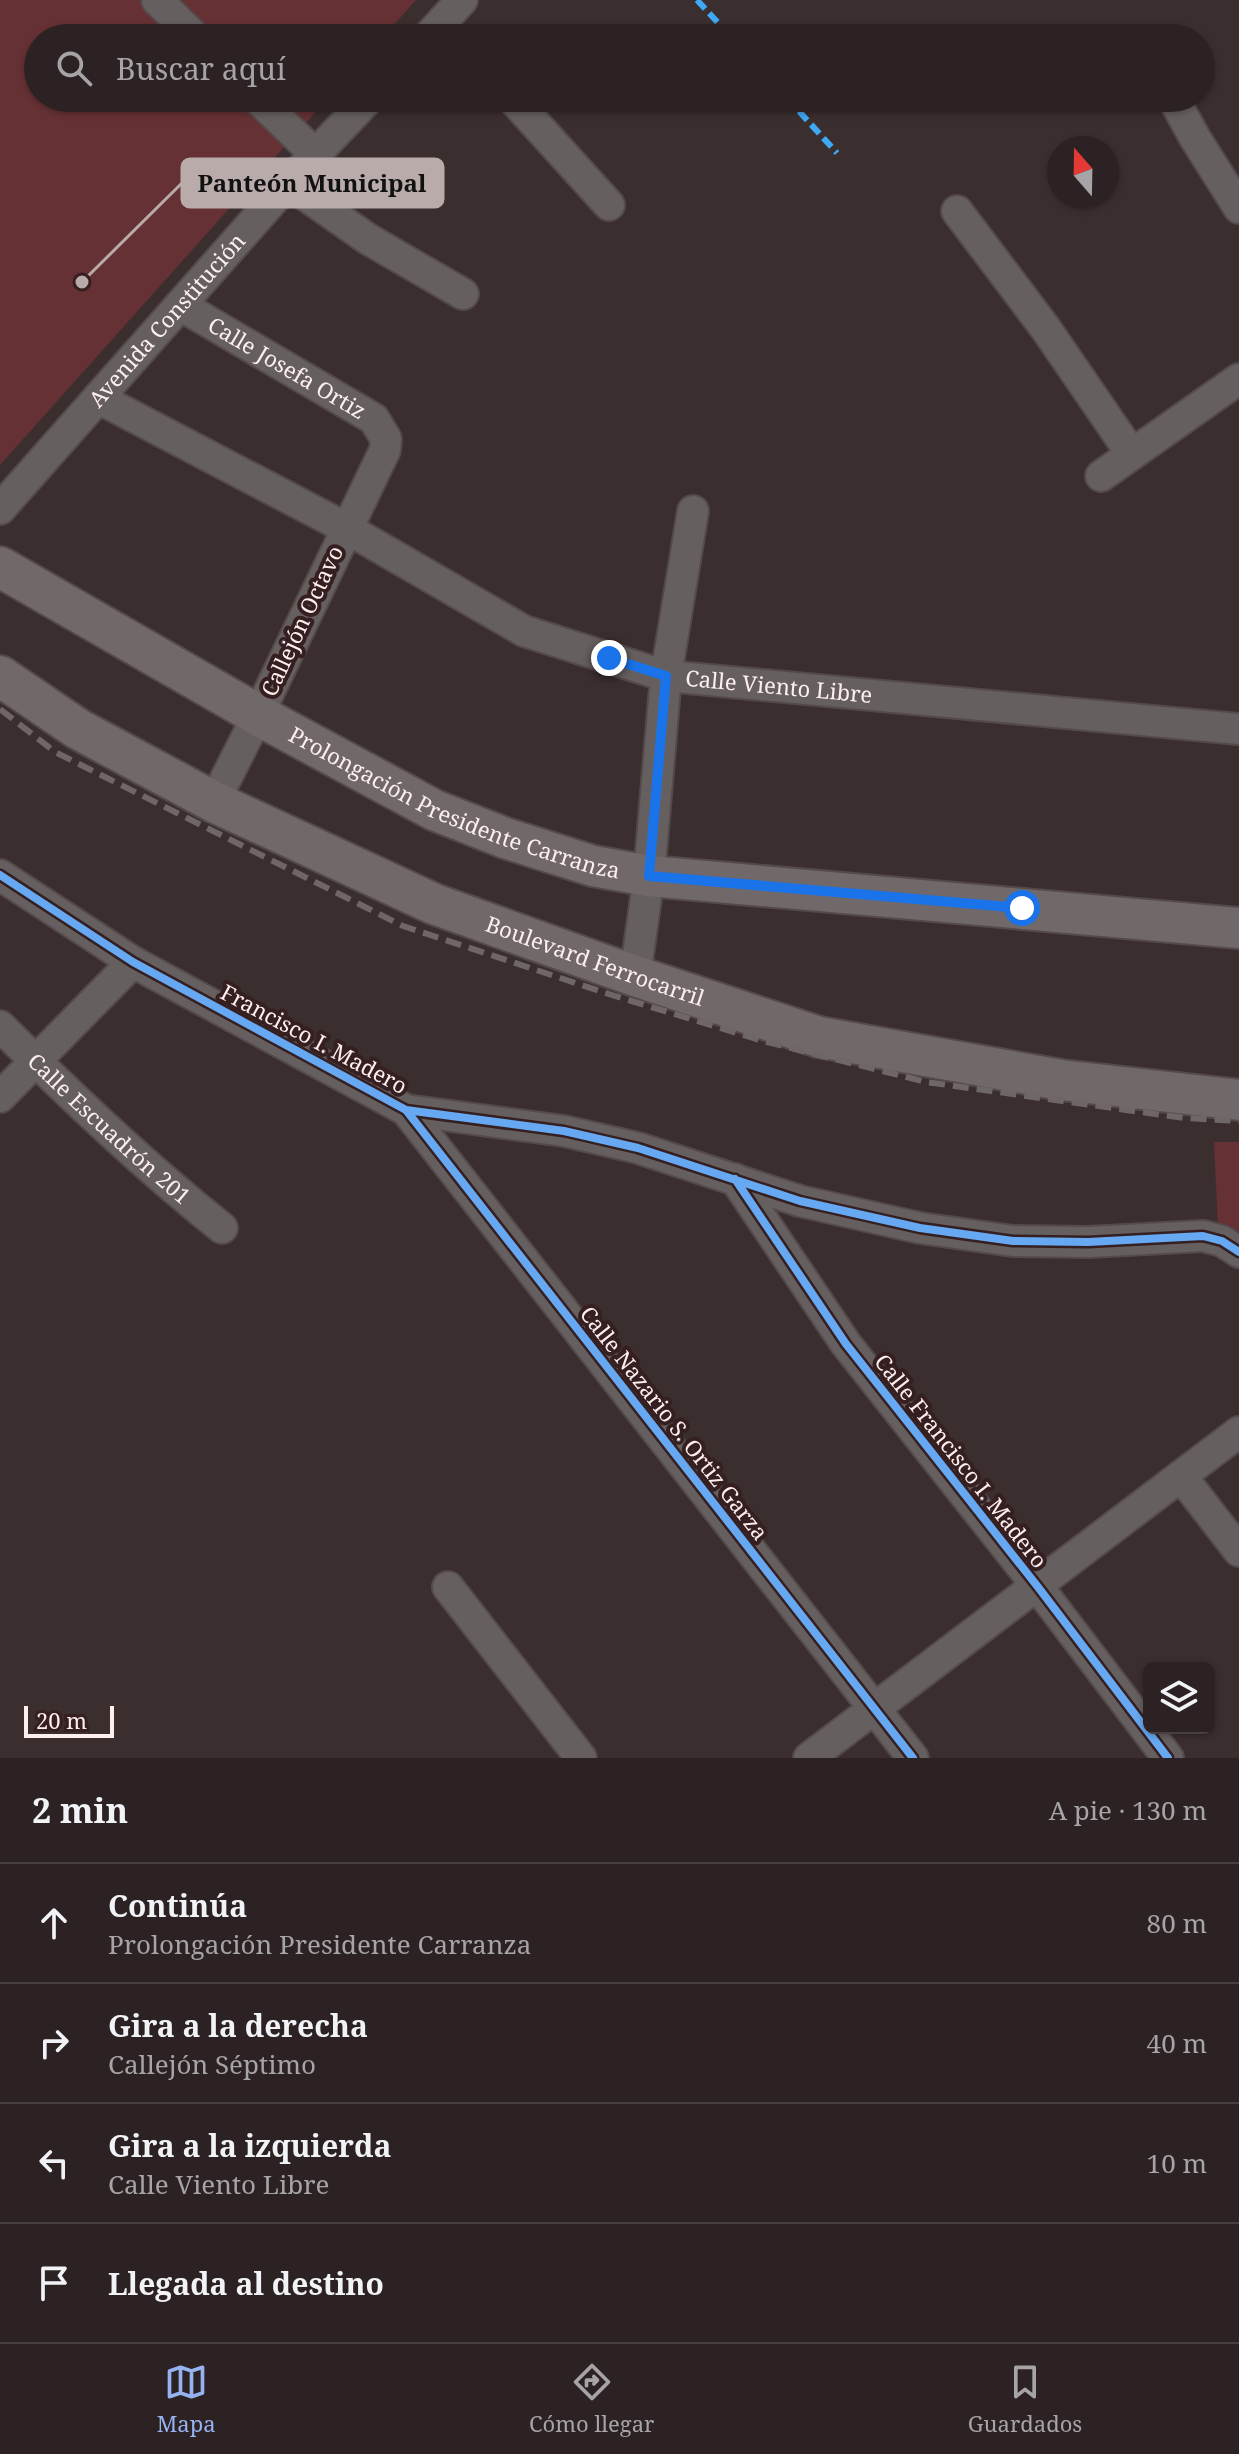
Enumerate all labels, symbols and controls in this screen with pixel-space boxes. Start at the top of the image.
search box [24,24,1215,112]
icon: search [52,46,96,90]
text: Buscar aquí [116,48,286,89]
north arrow [1047,136,1119,208]
callout: Panteón Municipal [182,159,443,207]
text: Panteón Municipal [198,166,427,199]
street label: Avenida Constitución [81,226,251,413]
street label: Calle Josefa Ortiz [203,309,372,425]
street label: Callejón Octavo [253,540,349,701]
route end [591,640,627,676]
street label: Calle Viento Libre [684,662,874,709]
street label: Prolongación Presidente Carranza [284,719,623,885]
route start [1004,890,1040,926]
street label: Boulevard Ferrocarril [482,908,709,1012]
street label: Francisco I. Madero [216,976,413,1100]
street label: Calle Escuadrón 201 [22,1046,198,1210]
street label: Calle Nazario S. Ortiz Garza [574,1299,776,1546]
street label: Calle Francisco I. Madero [869,1347,1055,1574]
map controls [1143,1662,1215,1734]
button: layers [1143,1662,1215,1734]
scale bar [24,1702,114,1738]
text: 20 m [36,1705,87,1735]
text: 2 min [32,1787,128,1833]
text: A pie · 130 m [1049,1792,1207,1828]
text: Continúa [108,1885,247,1926]
icon: ahead [32,1901,76,1945]
text: 80 m [1147,1905,1207,1941]
text: Prolongación Presidente Carranza [108,1926,531,1962]
text: Gira a la derecha [108,2005,368,2046]
icon: right [32,2021,76,2065]
text: 40 m [1147,2025,1207,2061]
text: Callejón Séptimo [108,2046,316,2082]
text: Gira a la izquierda [108,2125,391,2166]
icon: left [32,2141,76,2185]
text: 10 m [1147,2145,1207,2181]
text: Calle Viento Libre [108,2166,330,2202]
icon: arrive [32,2261,76,2305]
text: Llegada al destino [108,2263,384,2304]
tab: Mapa [157,2360,216,2438]
tab: Cómo llegar [529,2360,654,2438]
tab: Guardados [968,2360,1082,2438]

